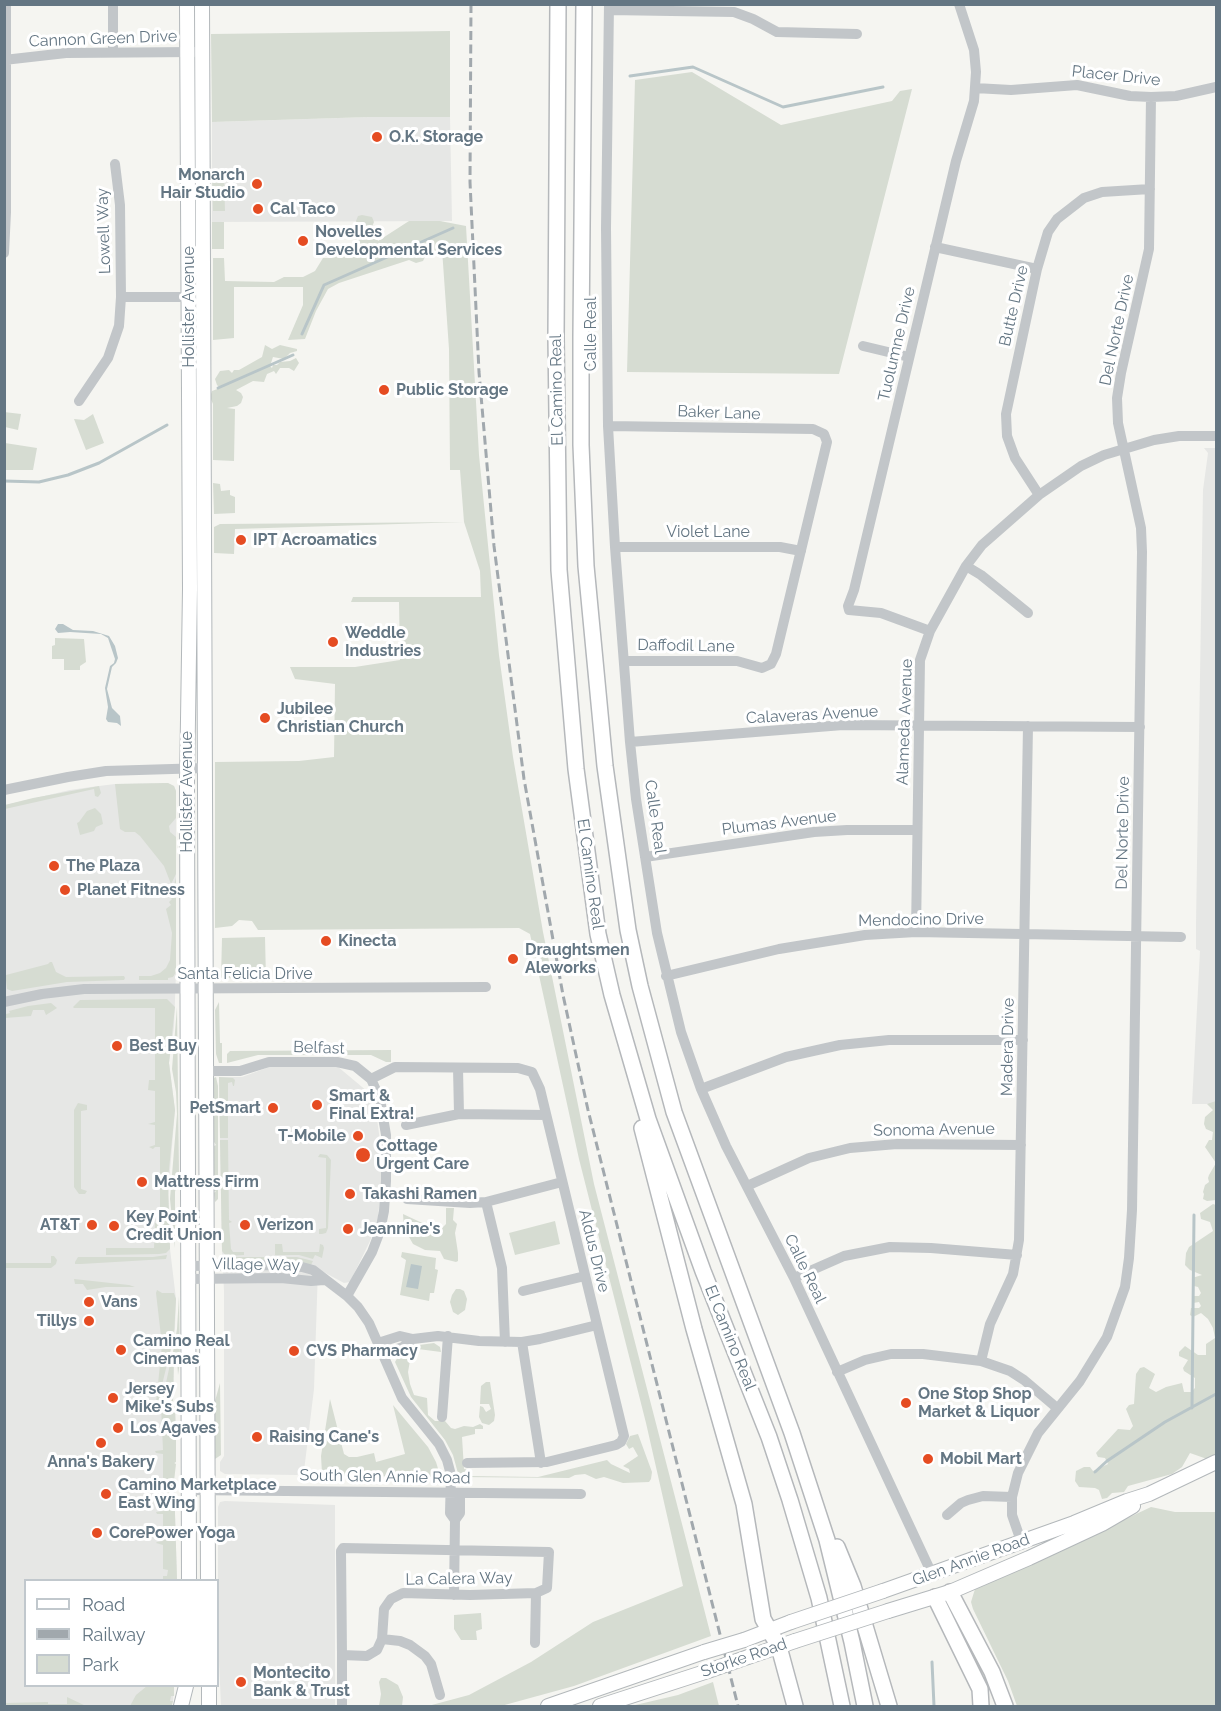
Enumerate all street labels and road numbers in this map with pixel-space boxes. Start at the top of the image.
street label: Cannon Green Drive [28,27,178,51]
street label: Placer Drive [1071,62,1161,90]
street label: Lowell Way [93,188,115,274]
street label: Hollister Avenue [179,246,199,368]
street label: Butte Drive [995,264,1033,348]
street label: Del Norte Drive [1096,273,1138,387]
street label: Tuolumne Drive [874,285,920,403]
street label: Calle Real [581,297,601,371]
street label: El Camino Real [546,334,568,446]
street label: Baker Lane [677,402,761,424]
street label: Violet Lane [666,522,750,542]
street label: Daffodil Lane [637,636,735,656]
street label: Alameda Avenue [893,658,917,786]
street label: Calaveras Avenue [745,702,879,728]
street label: Hollister Avenue [177,731,197,853]
street label: Del Norte Drive [1112,776,1134,890]
street label: Calle Real [640,779,670,855]
street label: Plumas Avenue [721,806,837,840]
street label: El Camino Real [573,817,607,931]
street label: Mendocino Drive [858,909,984,931]
street label: Santa Felicia Drive [177,964,313,984]
street label: Madera Drive [998,998,1018,1096]
street label: Belfast [293,1038,345,1058]
street label: Sonoma Avenue [873,1119,995,1141]
street label: Aldus Drive [574,1208,614,1294]
street label: Calle Real [780,1231,830,1307]
street label: Village Way [212,1255,300,1275]
street label: El Camino Real [700,1283,760,1393]
street label: South Glen Annie Road [299,1466,471,1488]
street label: Glen Annie Road [910,1530,1032,1590]
street label: La Calera Way [405,1568,513,1590]
street label: Storke Road [698,1634,790,1682]

